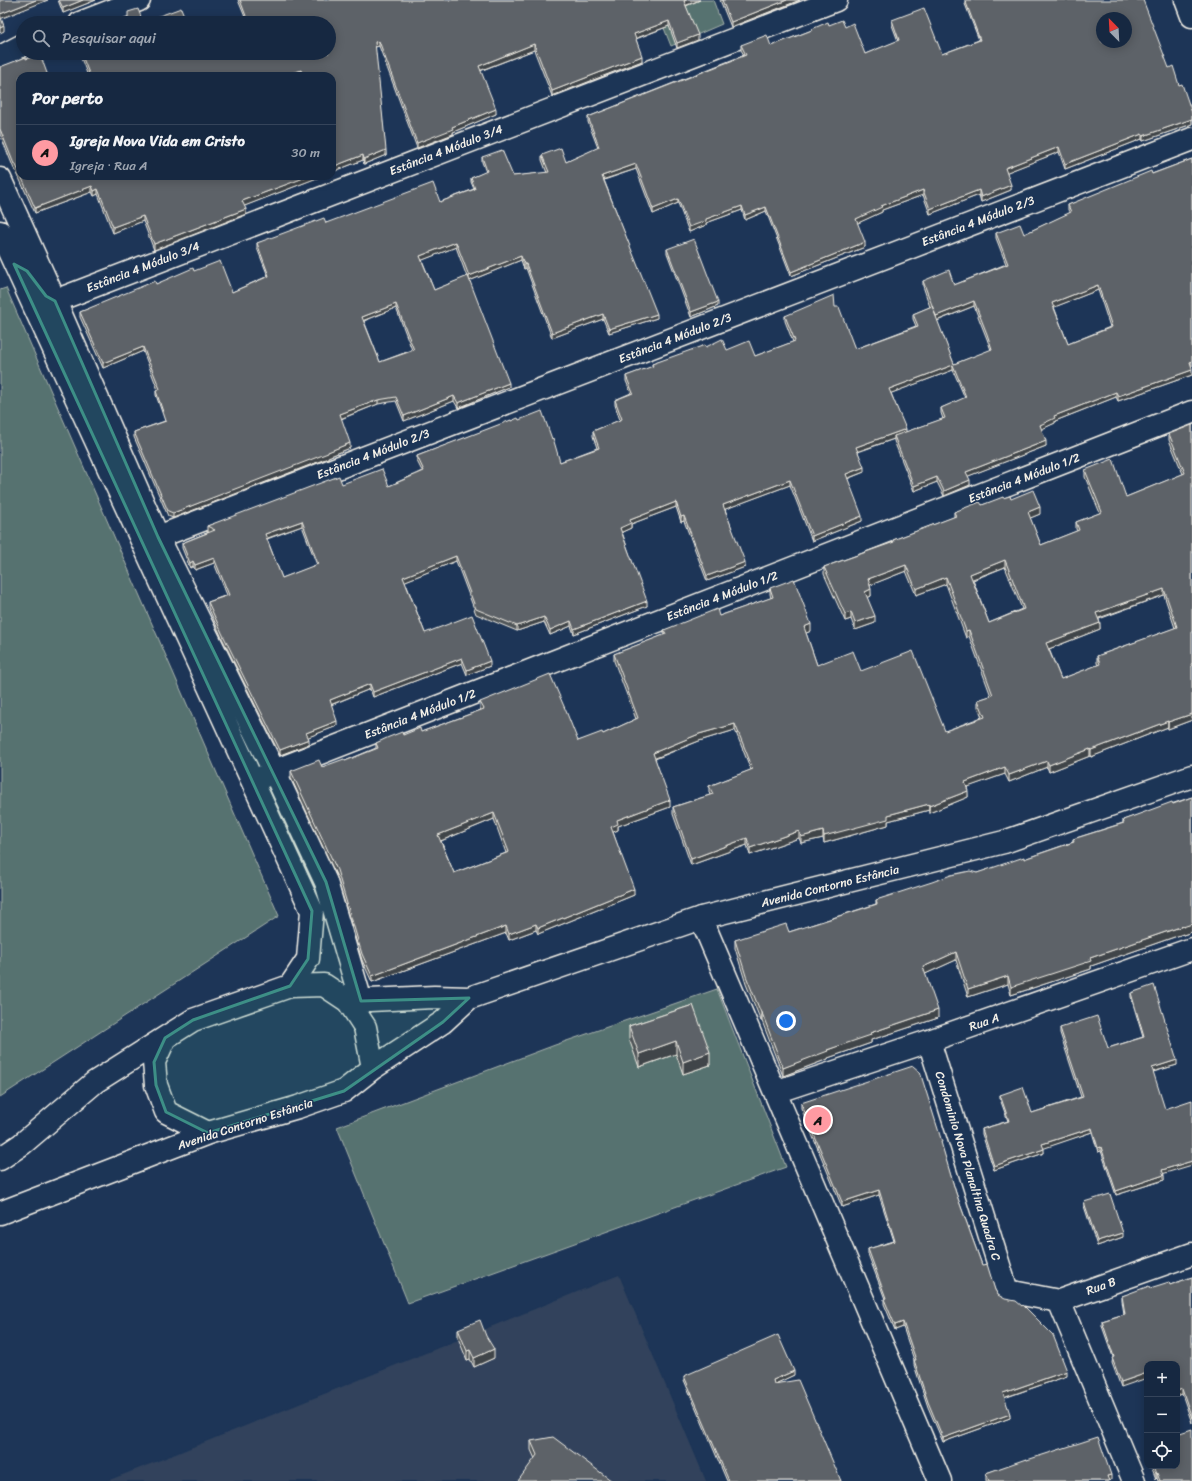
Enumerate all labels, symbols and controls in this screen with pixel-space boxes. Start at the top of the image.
north arrow [1096,12,1132,48]
search box [16,16,336,60]
text: Pesquisar aqui [62,25,156,51]
icon: search [30,27,52,49]
text: Por perto [32,83,103,113]
street label: Estância 4 Módulo 3/4 [386,118,507,182]
text: Igreja Nova Vida em Cristo [70,128,245,154]
text: A [41,141,49,164]
text: 30 m [291,141,320,164]
text: Igreja · Rua A [70,154,148,177]
street label: Estância 4 Módulo 2/3 [918,189,1038,253]
street label: Estância 4 Módulo 3/4 [83,235,204,299]
street label: Estância 4 Módulo 2/3 [615,306,735,370]
street label: Estância 4 Módulo 2/3 [313,422,433,486]
street label: Estância 4 Módulo 1/2 [965,447,1083,509]
street label: Estância 4 Módulo 1/2 [663,565,781,627]
street label: Estância 4 Módulo 1/2 [361,683,479,745]
street label: Avenida Contorno Estância [758,858,902,914]
street label: Rua A [966,1007,1002,1037]
your location [776,1011,796,1031]
street label: Condominio Nova Planaltina Quadra C [929,1068,1008,1264]
street label: Avenida Contorno Estância [173,1091,317,1157]
pin: A [805,1105,831,1135]
street label: Rua B [1083,1270,1119,1302]
map controls [1144,1361,1180,1469]
button: + [1144,1361,1180,1397]
button: − [1144,1397,1180,1433]
button: locate [1144,1433,1180,1469]

